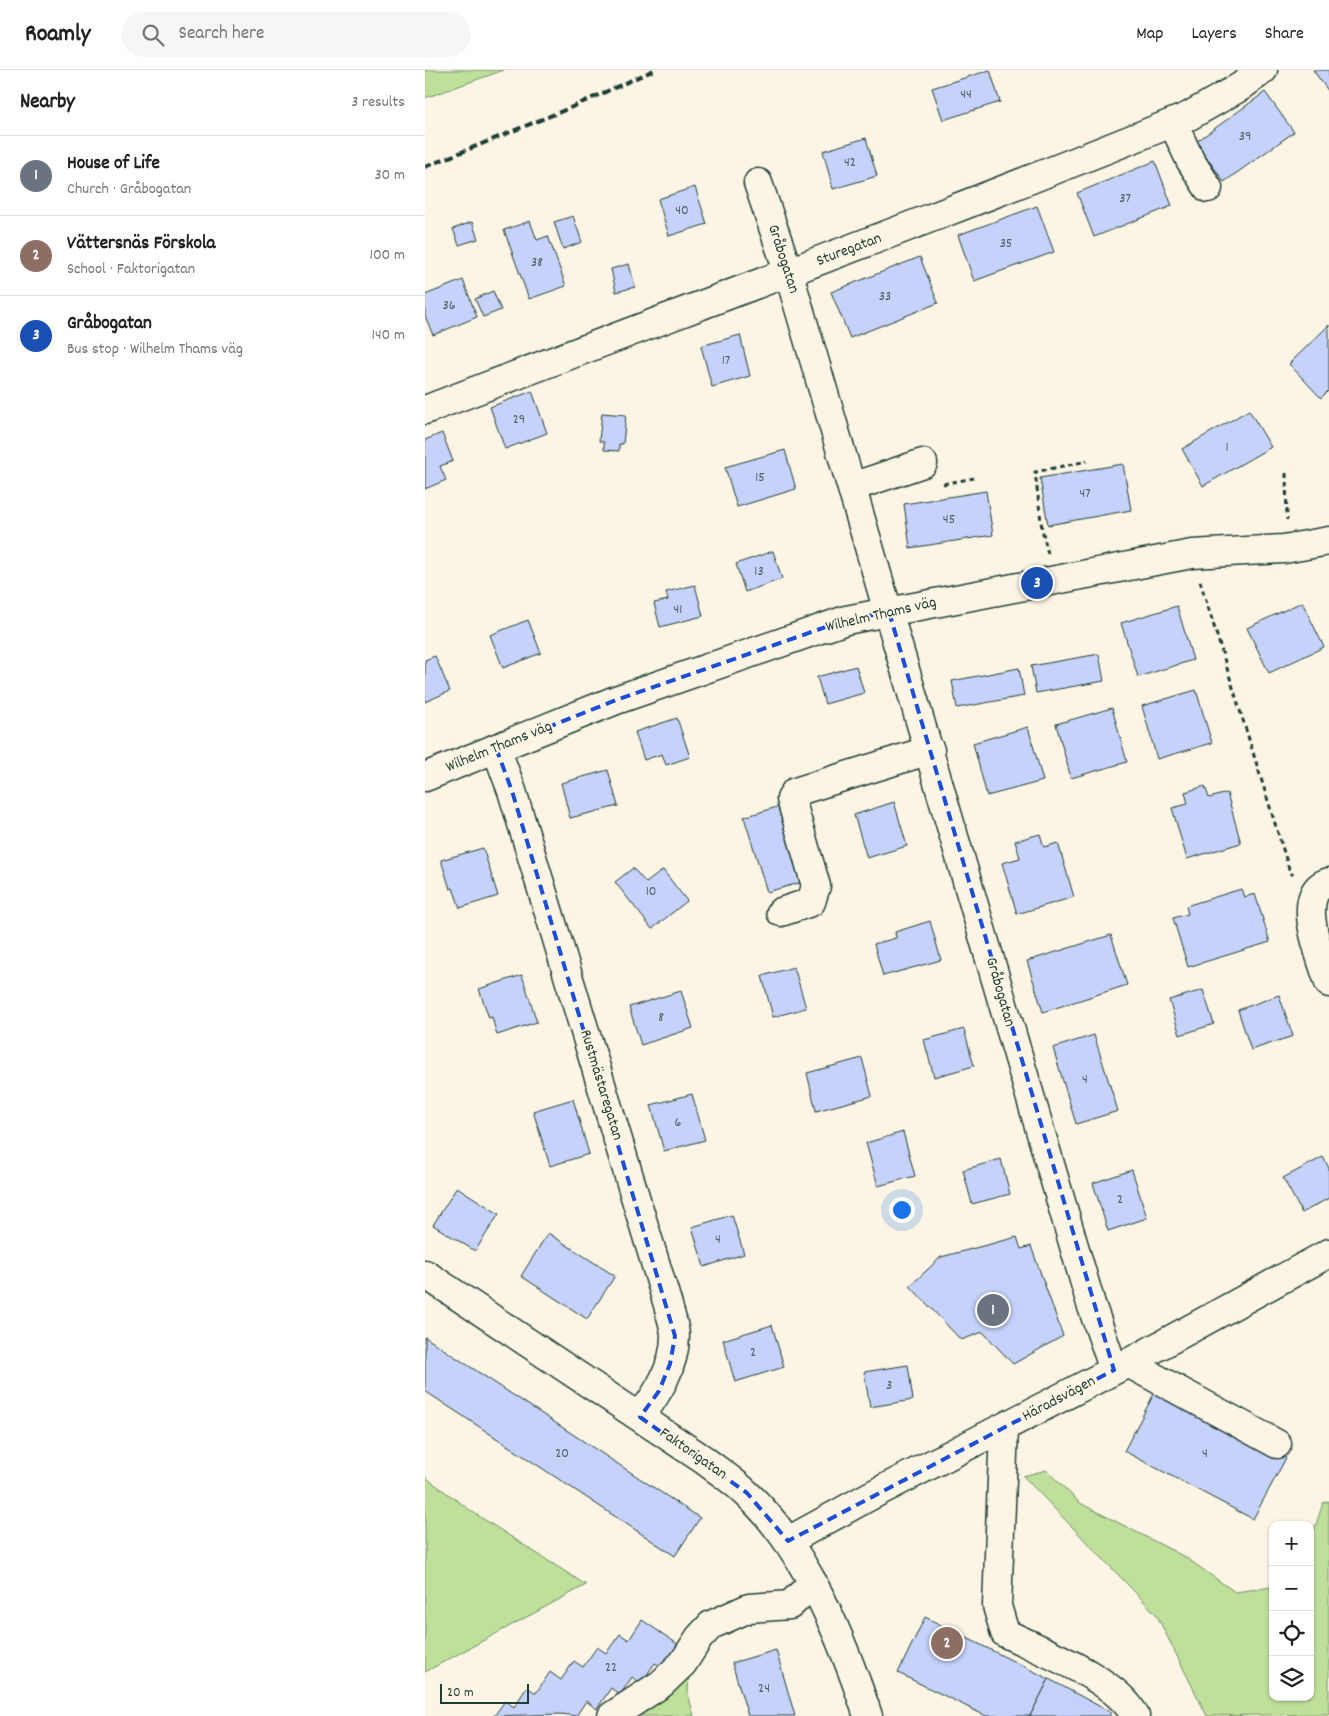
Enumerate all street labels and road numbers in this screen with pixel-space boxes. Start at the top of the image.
street label: Gråbogatan [761,222,805,296]
street label: Sturegatan [813,227,885,273]
street label: Wilhelm Thams väg [823,591,939,639]
street label: Wilhelm Thams väg [442,715,556,779]
street label: Gråbogatan [979,955,1021,1029]
street label: Rustmästaregatan [573,1027,629,1143]
street label: Häradsvägen [1018,1370,1100,1428]
street label: Faktorigatan [654,1422,732,1486]

